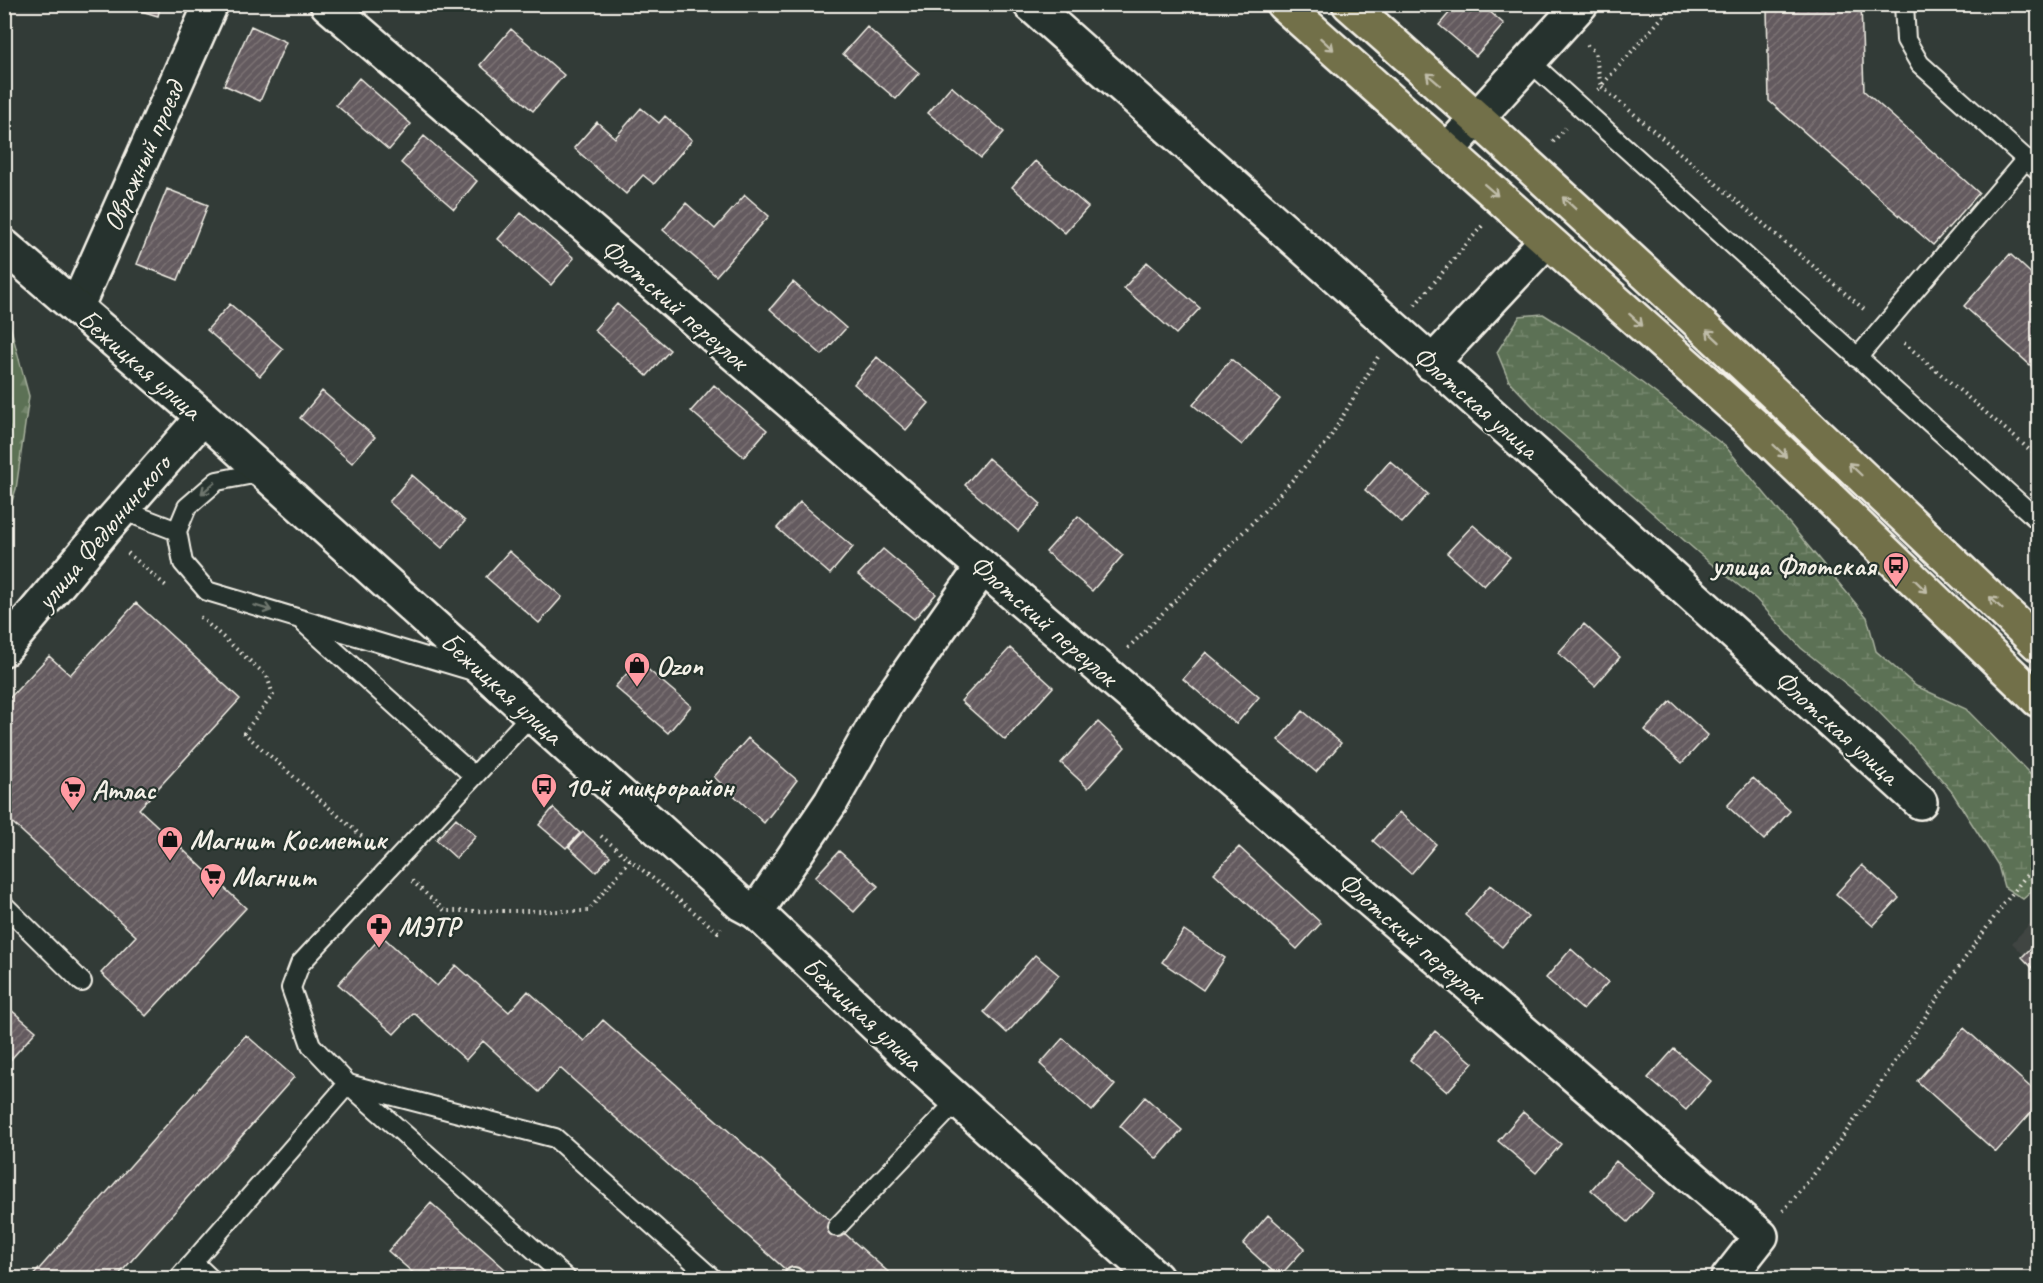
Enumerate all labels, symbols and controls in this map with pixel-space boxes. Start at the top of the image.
one-way arrow [1319,37,1334,51]
one-way arrow [1426,72,1441,86]
street label: Овражный проезд [94,73,193,237]
one-way arrow [1483,183,1498,197]
one-way arrow [1562,196,1577,210]
street label: Флотский переулок [594,230,758,379]
street label: Бежицкая улица [71,301,210,428]
one-way arrow [1628,313,1643,327]
one-way arrow [1705,329,1720,343]
street label: Флотская улица [1406,338,1548,468]
one-way arrow [1773,444,1788,458]
street label: улица Федюнинского [27,445,180,618]
one-way arrow [1848,462,1863,476]
one-way arrow [200,482,216,495]
street label: Флотский переулок [963,546,1127,695]
place label: улица Флотская [1709,548,1878,583]
bus stop icon: улица Флотская [1881,550,1911,588]
one-way arrow [1913,579,1928,594]
one-way arrow [1989,596,2004,611]
one-way arrow [253,603,272,614]
street label: Бежицкая улица [434,624,572,753]
place label: Ozon [656,648,704,683]
shop icon: Ozon [622,650,652,688]
street label: Флотская улица [1767,662,1909,794]
place label: 10-й микрорайон [564,769,735,804]
bus stop icon: 10-й микрорайон [529,771,559,809]
place label: Атлас [92,772,157,807]
supermarket icon: Атлас [58,774,88,812]
place label: Магнит Косметик [190,822,389,857]
shop icon: Магнит Косметик [155,824,185,862]
place label: Магнит [232,859,318,894]
supermarket icon: Магнит [198,861,228,899]
street label: Флотский переулок [1331,863,1495,1012]
place label: МЭТР [398,909,463,944]
pharmacy icon: МЭТР [364,911,394,949]
street label: Бежицкая улица [795,948,932,1079]

